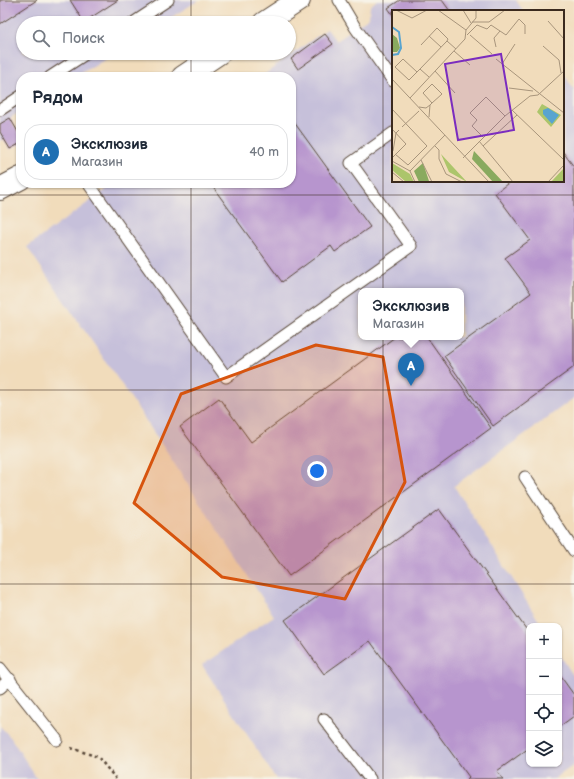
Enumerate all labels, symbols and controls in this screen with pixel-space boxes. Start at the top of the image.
inset map [392,10,564,182]
search box [16,16,296,60]
icon: search [30,27,52,49]
text: Поиск [62,29,105,48]
text: Рядом [32,88,83,108]
text: Эксклюзив [71,135,148,154]
text: A [42,144,50,160]
text: 40 m [249,144,279,160]
text: Магазин [71,154,123,170]
popup [358,288,464,340]
text: Эксклюзив [373,297,449,316]
text: Магазин [373,316,424,332]
pin: A [398,353,424,386]
your location [307,461,327,481]
map controls [526,623,562,767]
button: + [526,623,562,659]
button: − [526,659,562,695]
button: locate [526,695,562,731]
button: layers [526,731,562,767]

